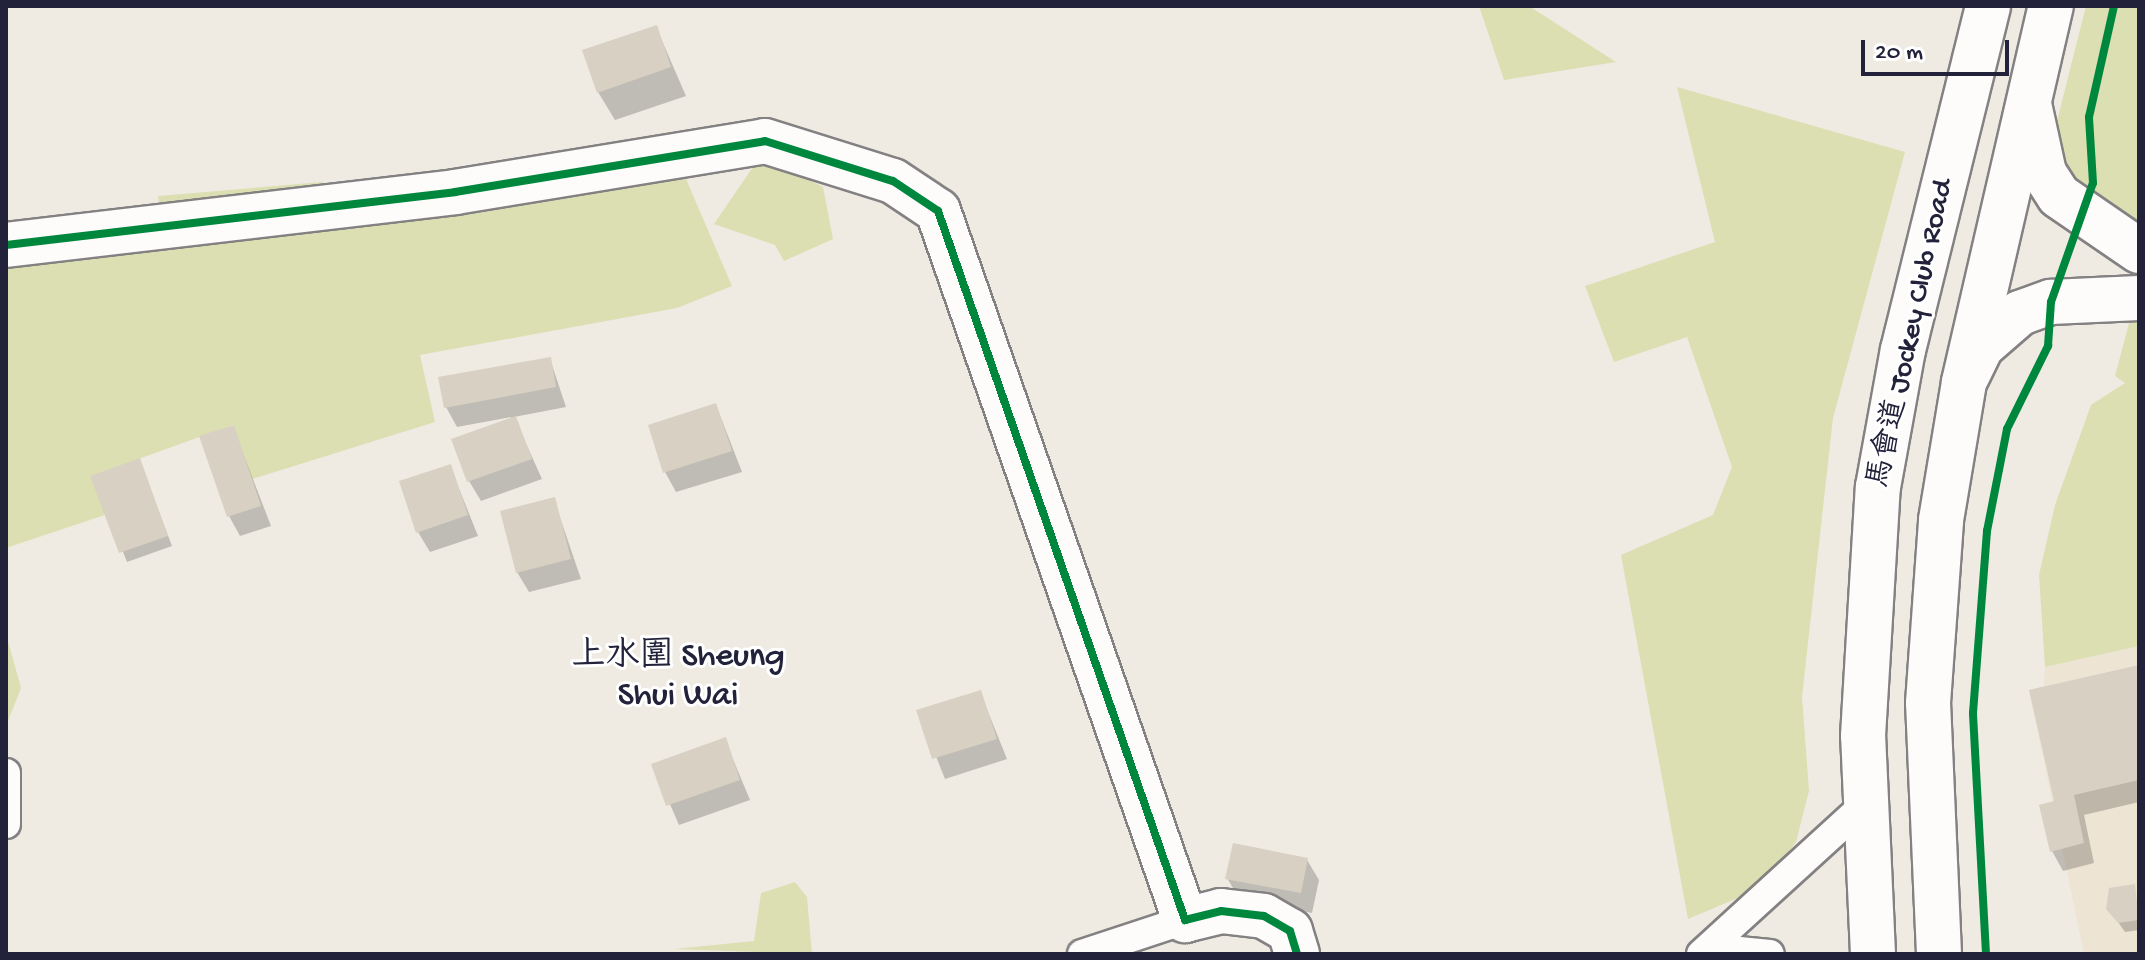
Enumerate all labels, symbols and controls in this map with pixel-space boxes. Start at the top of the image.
scale bar [1865,24,2013,74]
text: 20 m [1875,39,1923,68]
street label: 馬會道 Jockey Club Road [1863,176,1963,492]
district label: 上水圍 Sheung Shui Wai [571,638,785,718]

